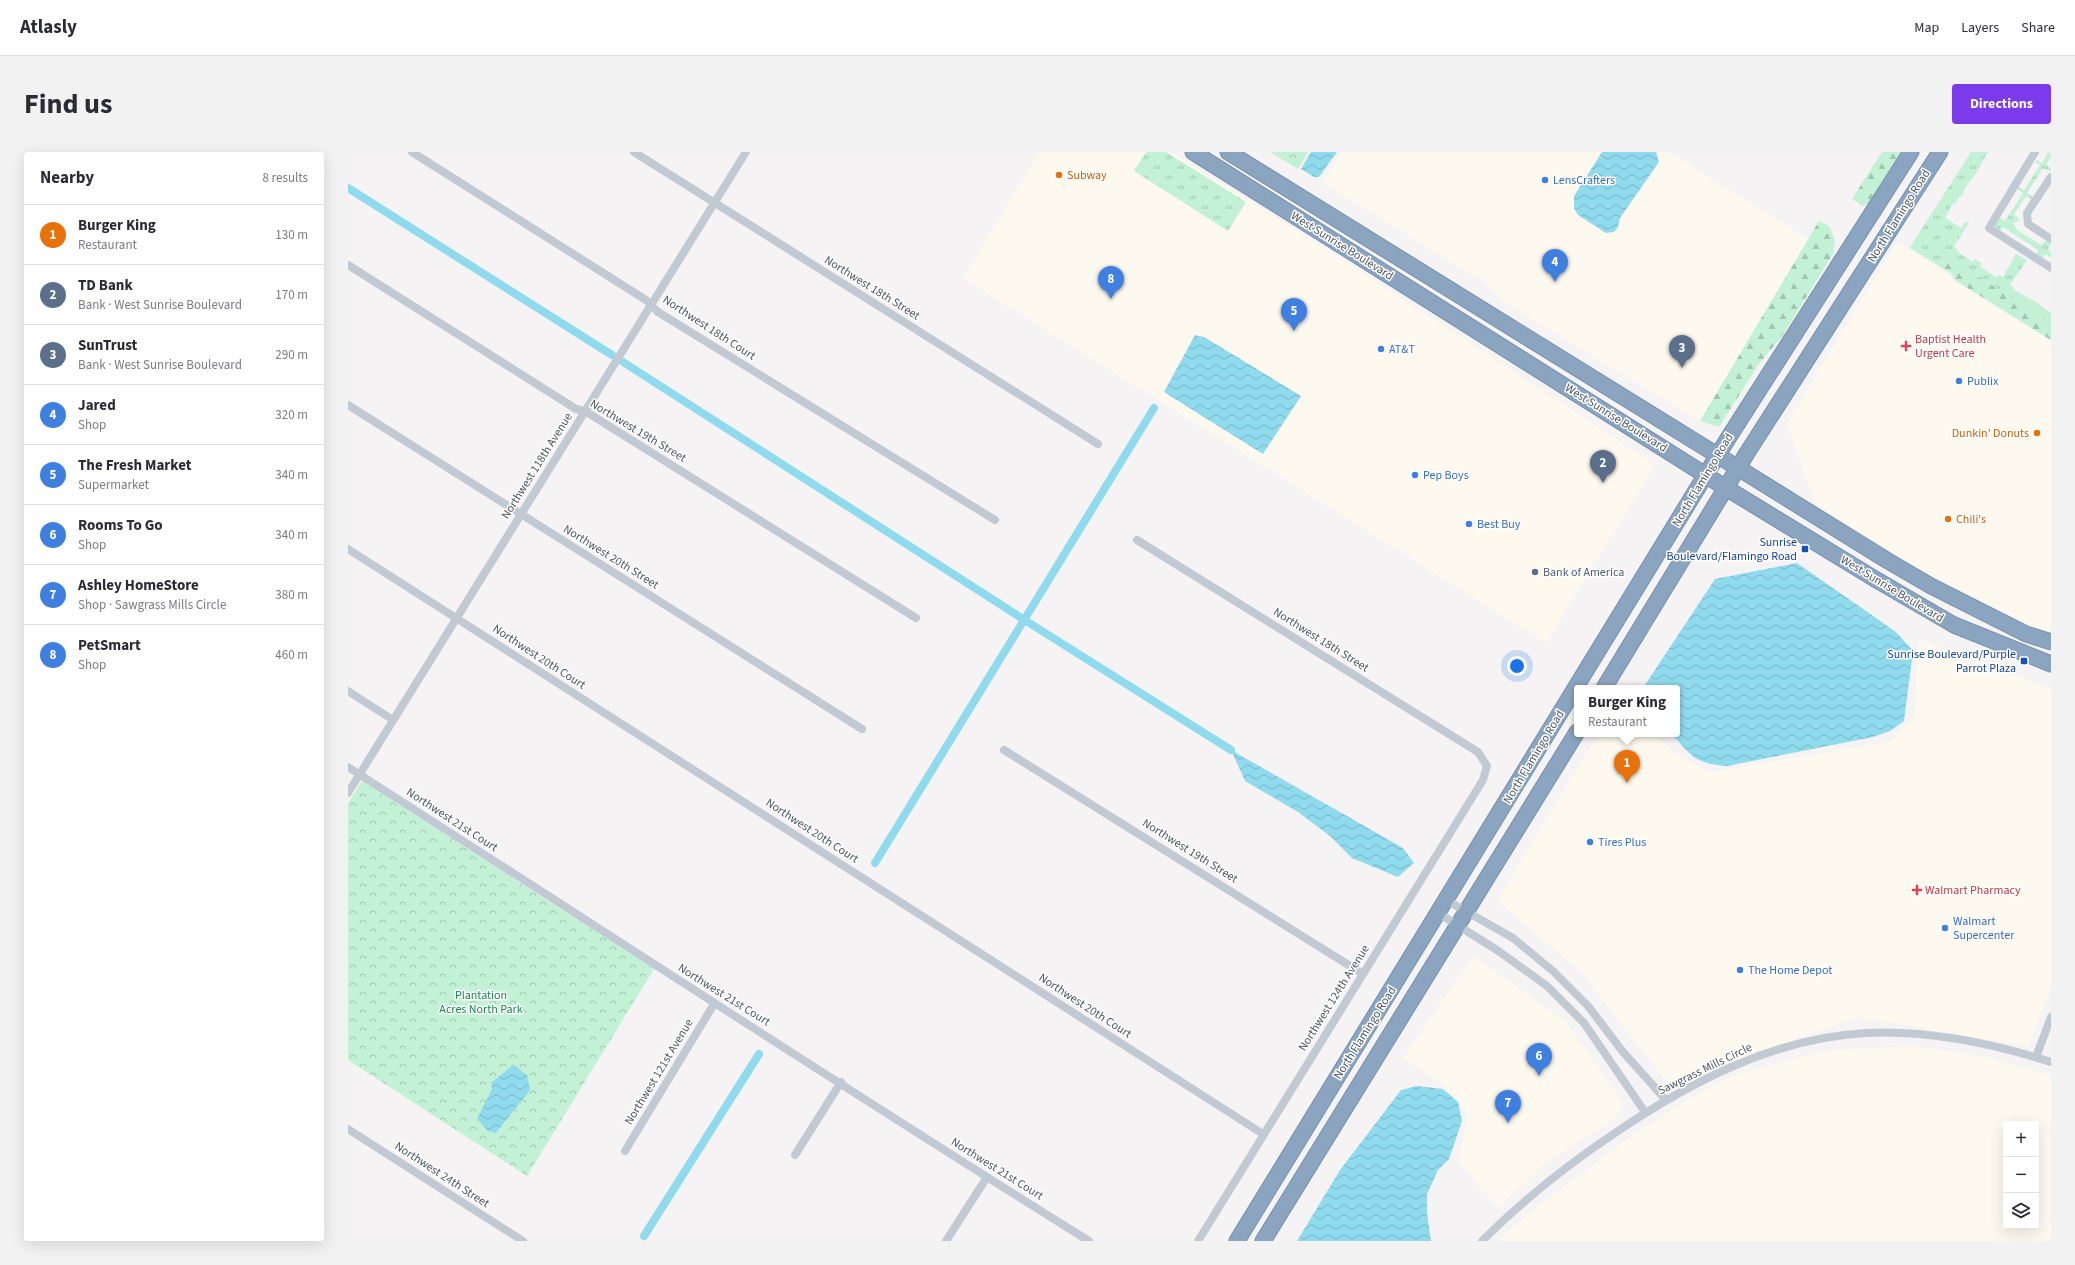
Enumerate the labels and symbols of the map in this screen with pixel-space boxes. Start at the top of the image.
street label: North Flamingo Road [1864,166,1934,266]
place label: Subway [1067,167,1107,184]
marker: Subway [1054,170,1064,180]
place label: LensCrafters [1553,172,1615,189]
marker: LensCrafters [1540,175,1550,185]
street label: West Sunrise Boulevard [1288,208,1396,284]
pin: 4 [1542,249,1568,282]
street label: Northwest 18th Street [821,252,923,324]
pin: 8 [1098,266,1124,299]
street label: Northwest 18th Court [659,292,759,364]
pin: 5 [1281,298,1307,331]
place label: Baptist Health Urgent Care [1915,331,1986,362]
pin: 3 [1669,335,1695,368]
marker: Baptist Health Urgent Care [1900,340,1912,352]
place label: AT&T [1389,341,1416,358]
marker: AT&T [1376,344,1386,354]
place label: Publix [1967,373,1999,390]
marker: Publix [1954,376,1964,386]
street label: West Sunrise Boulevard [1562,380,1670,456]
street label: Northwest 19th Street [587,395,689,467]
street label: Northwest 118th Avenue [497,409,577,523]
place label: Dunkin' Donuts [1952,425,2029,442]
marker: Dunkin' Donuts [2032,428,2042,438]
street label: North Flamingo Road [1668,430,1738,530]
pin: 2 [1590,450,1616,483]
place label: Pep Boys [1423,467,1469,484]
marker: Pep Boys [1410,470,1420,480]
place label: Chili's [1956,511,1986,528]
marker: Chili's [1943,514,1953,524]
place label: Best Buy [1477,516,1521,533]
marker: Best Buy [1464,519,1474,529]
street label: Northwest 20th Street [560,521,662,593]
place label: Sunrise Boulevard/Flamingo Road [1666,534,1797,565]
marker: Sunrise Boulevard/Flamingo Road [1800,544,1810,554]
street label: West Sunrise Boulevard [1837,551,1947,627]
place label: Bank of America [1543,564,1624,581]
marker: Bank of America [1530,567,1540,577]
street label: Northwest 18th Street [1270,604,1372,676]
street label: Northwest 20th Court [489,621,589,693]
place label: Sunrise Boulevard/Purple Parrot Plaza [1887,646,2016,677]
your location [1507,656,1527,676]
marker: Sunrise Boulevard/Purple Parrot Plaza [2019,656,2029,666]
street label: North Flamingo Road [1499,707,1569,807]
pin: 1 [1614,750,1640,783]
street label: Northwest 21st Court [403,784,501,856]
street label: Northwest 20th Court [762,795,862,867]
street label: Northwest 19th Street [1139,815,1241,887]
place label: Tires Plus [1598,834,1646,851]
marker: Tires Plus [1585,837,1595,847]
place label: Walmart Pharmacy [1925,882,2021,899]
marker: Walmart Pharmacy [1912,885,1922,895]
place label: Walmart Supercenter [1953,913,2015,944]
marker: Walmart Supercenter [1940,923,1950,933]
street label: Northwest 124th Avenue [1294,941,1374,1055]
street label: Northwest 21st Court [675,960,773,1030]
place label: The Home Depot [1748,962,1832,979]
marker: The Home Depot [1735,965,1745,975]
street label: Northwest 20th Court [1035,970,1135,1042]
street label: North Flamingo Road [1330,983,1400,1083]
park label: Plantation Acres North Park [439,987,523,1018]
street label: Northwest 121st Avenue [621,1016,697,1128]
street label: Sawgrass Mills Circle [1655,1039,1755,1099]
pin: 6 [1526,1043,1552,1076]
pin: 7 [1495,1090,1521,1123]
street label: Northwest 21st Court [948,1134,1046,1204]
street label: Northwest 24th Street [391,1138,493,1212]

